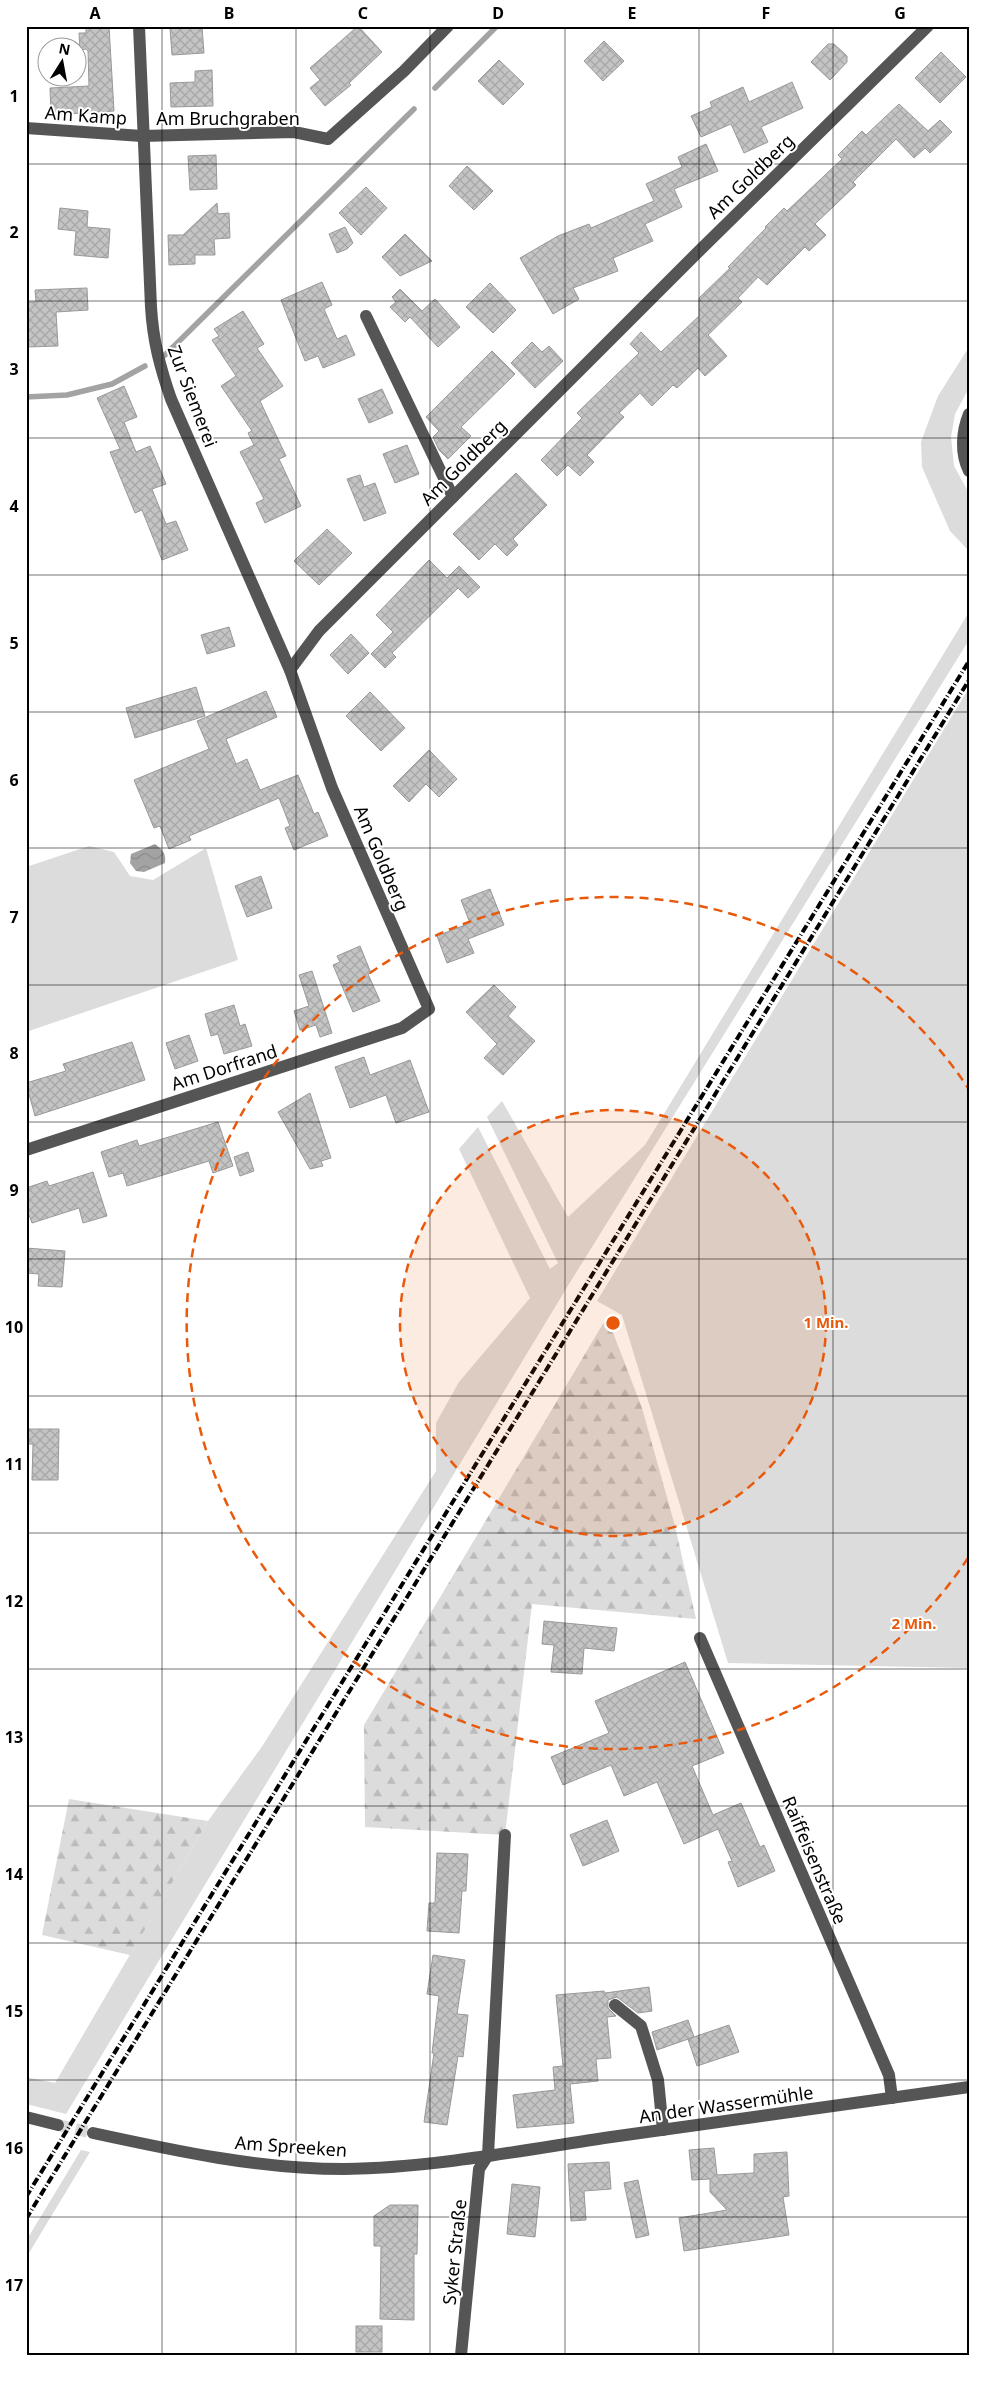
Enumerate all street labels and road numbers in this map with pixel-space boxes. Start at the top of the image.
street label: Am Kamp [44,100,128,130]
street label: Am Bruchgraben [156,106,300,130]
street label: Am Goldberg [701,128,799,224]
street label: Zur Siemerei [163,342,223,450]
street label: Am Goldberg [415,414,511,510]
street label: Am Goldberg [349,802,415,914]
street label: Am Dorfrand [168,1039,280,1095]
street label: Raiffeisenstraße [777,1792,853,1928]
street label: An der Wassermühle [637,2080,815,2128]
street label: Am Spreeken [234,2130,348,2162]
street label: Syker Straße [437,2198,471,2306]

